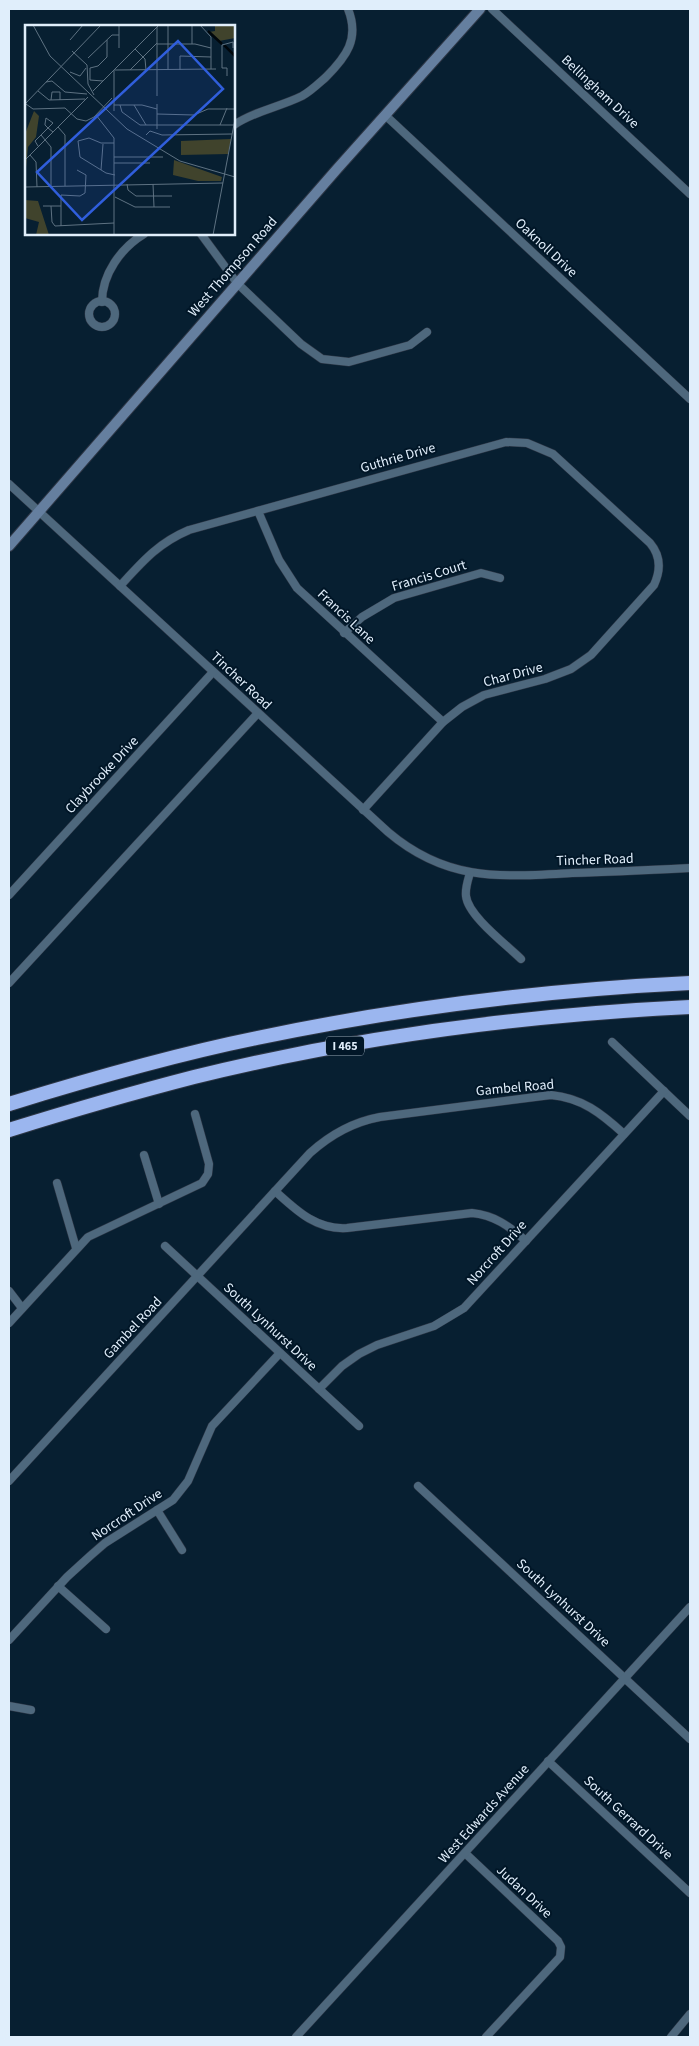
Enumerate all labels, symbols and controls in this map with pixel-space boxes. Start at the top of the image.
inset map [25,25,235,235]
street label: Bellingham Drive [557,51,643,133]
street label: West Thompson Road [184,212,282,322]
street label: Oaknoll Drive [510,214,582,282]
street label: Guthrie Drive [358,438,438,478]
street label: Francis Court [389,555,469,597]
street label: Francis Lane [313,585,379,649]
street label: Tincher Road [206,647,276,715]
street label: Char Drive [481,657,545,693]
street label: Claybrooke Drive [61,732,143,818]
street label: Tincher Road [556,849,634,871]
road number: I 465 [326,1036,364,1056]
street label: Gambel Road [475,1075,555,1101]
street label: Norcroft Drive [462,1216,532,1290]
street label: South Lynhurst Drive [219,1278,321,1376]
street label: Gambel Road [99,1293,167,1363]
street label: Norcroft Drive [88,1484,166,1546]
street label: South Lynhurst Drive [512,1554,614,1652]
street label: West Edwards Avenue [434,1760,534,1868]
street label: South Gerrard Drive [579,1771,677,1865]
street label: Judan Drive [492,1861,556,1923]

